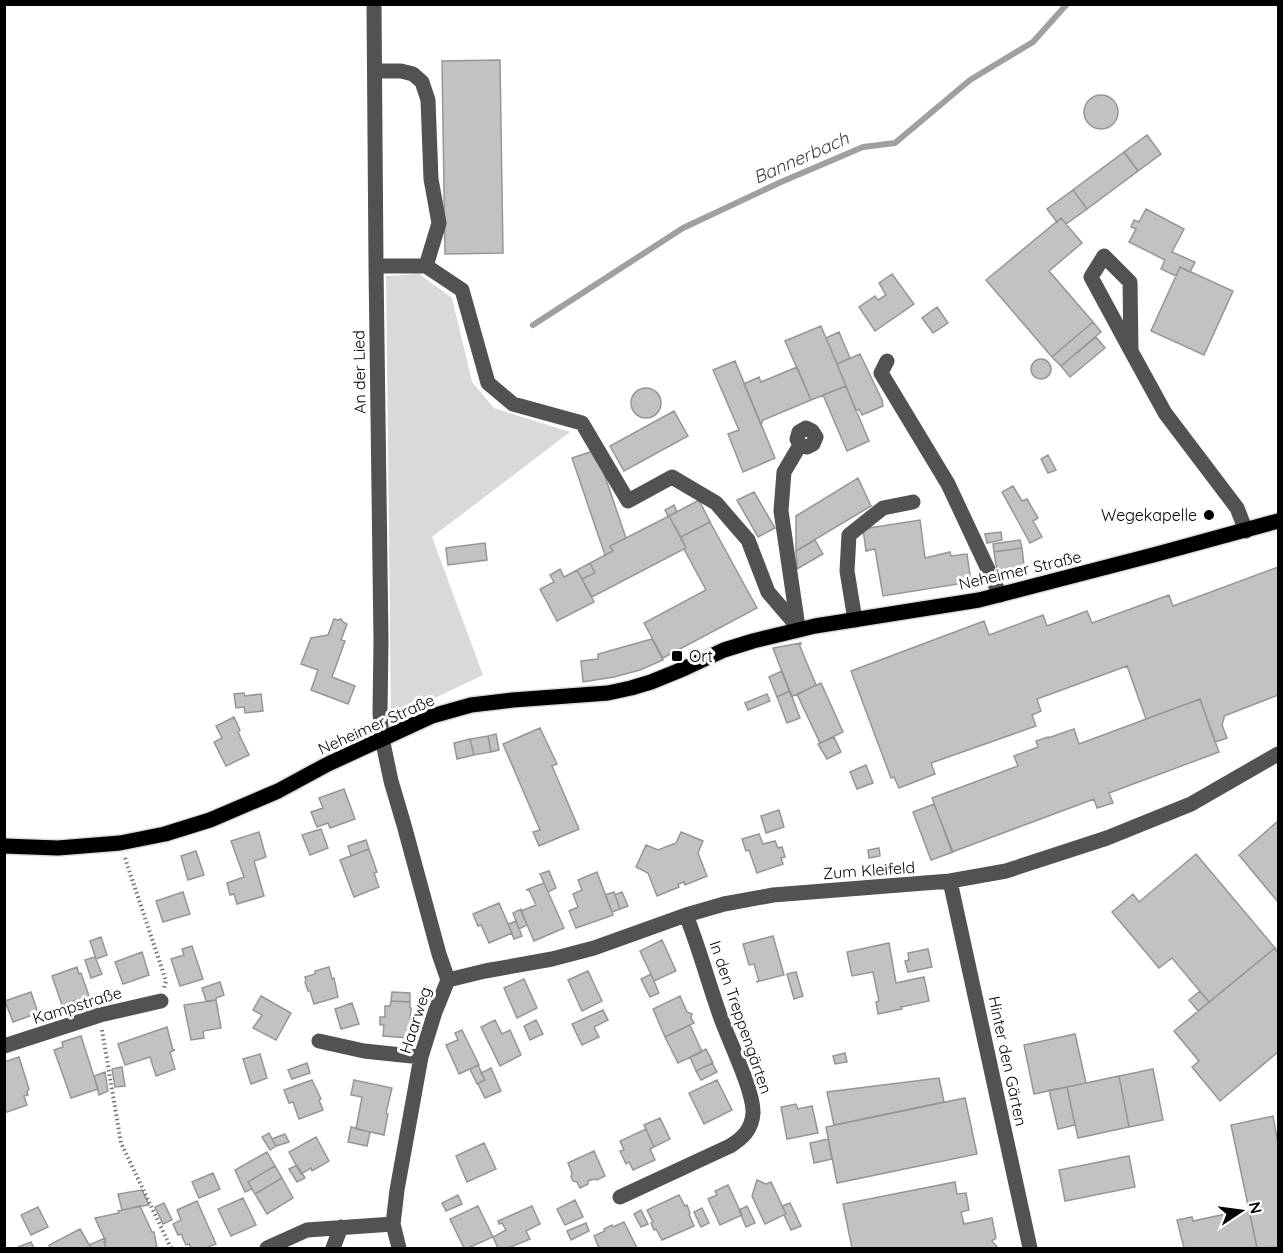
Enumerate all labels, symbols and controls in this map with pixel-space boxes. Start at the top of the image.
water label: Bannerbach [750,126,853,189]
street label: An der Lied [348,330,370,414]
place label: Wegekapelle [1101,505,1197,525]
marker: Wegekapelle [1202,508,1216,522]
street label: Neheimer Straße [957,546,1083,594]
place label: Ort [689,646,713,666]
marker: Ort [670,649,684,663]
street label: Neheimer Straße [315,689,437,759]
street label: Zum Kleifeld [822,857,916,883]
street label: In den Treppengärten [705,938,777,1096]
street label: Kampstraße [30,982,124,1028]
street label: Haarweg [395,984,435,1056]
street label: Hinter den Gärten [984,994,1032,1128]
north arrow [1211,1181,1271,1241]
text: N [1245,1200,1267,1216]

